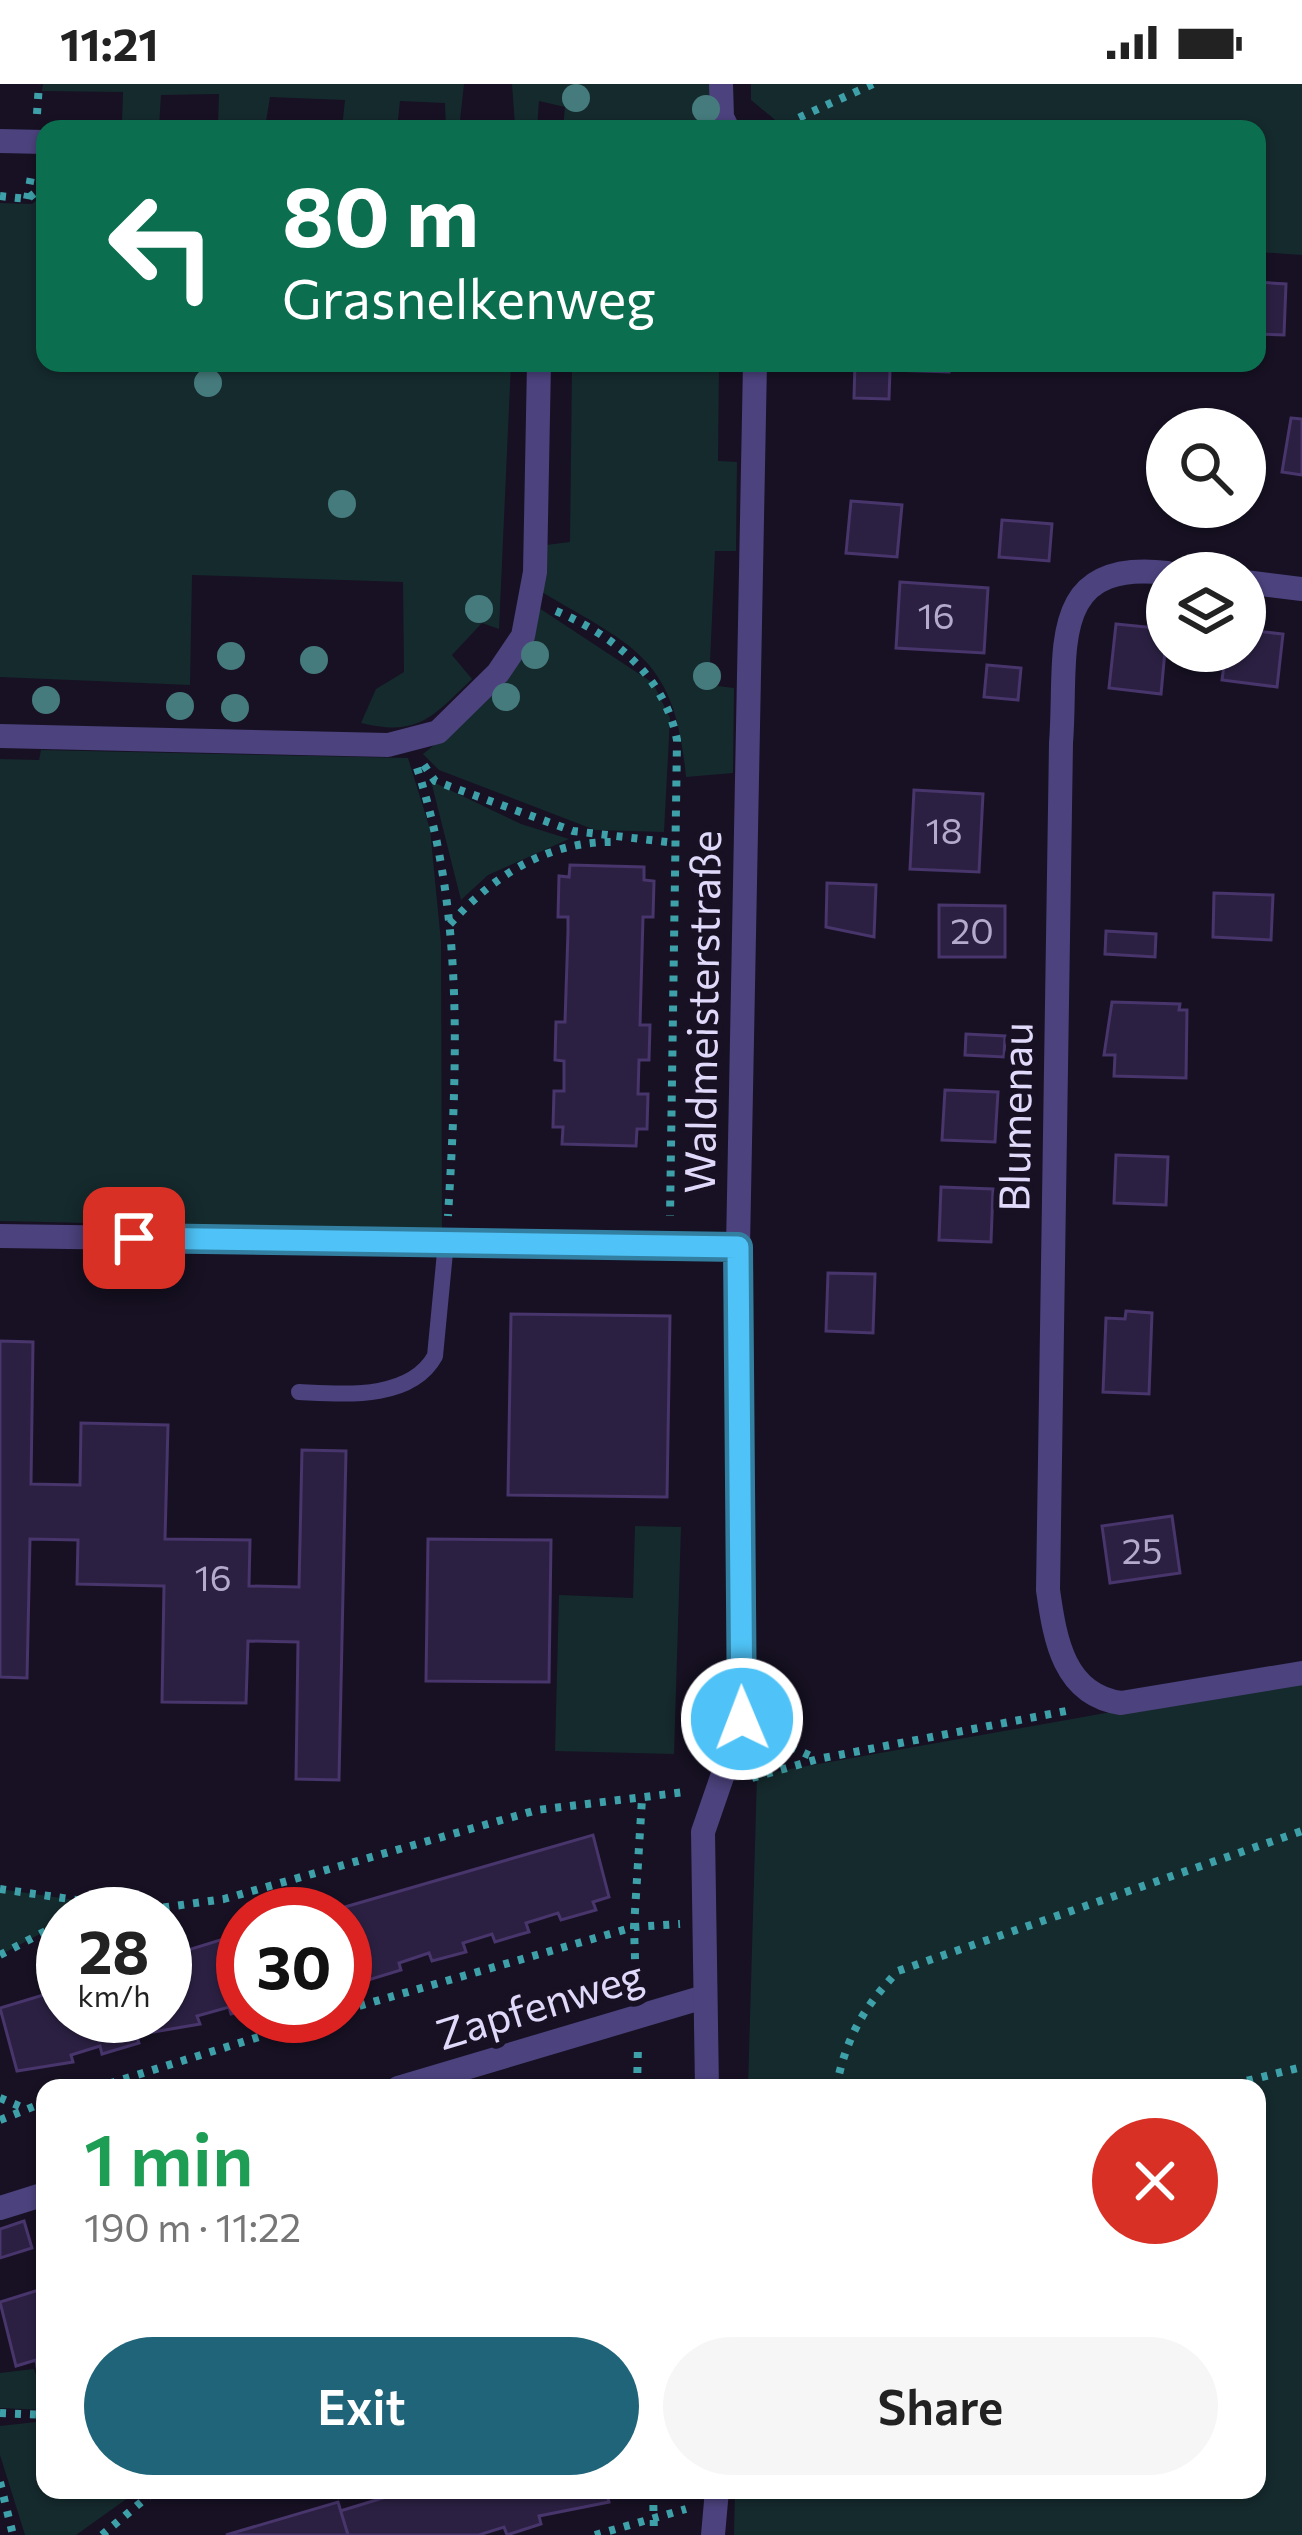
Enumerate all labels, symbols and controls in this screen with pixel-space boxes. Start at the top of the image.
text: 11:21 [60,15,159,70]
text: 80 m [282,162,479,264]
icon: left [84,168,240,324]
text: Grasnelkenweg [282,264,655,330]
map controls [1146,408,1266,672]
button: search [1146,408,1266,528]
button: layers [1146,552,1266,672]
house number: 16 [917,592,955,636]
house number: 18 [925,807,963,851]
street label: Waldmeisterstraße [672,830,730,1194]
house number: 20 [950,907,994,951]
street label: Blumenau [986,1022,1042,1212]
pin [83,1187,185,1289]
icon: arrive [101,1205,167,1271]
house number: 25 [1122,1527,1162,1571]
house number: 16 [194,1554,232,1598]
position arrow [679,1656,805,1782]
speed limit sign: 30 [216,1887,372,2043]
text: 28 [79,1913,149,1986]
street label: Zapfenweg [430,1947,649,2059]
text: km/h [78,1976,150,2013]
text: 1 min [84,2113,254,2201]
button: close [1092,2118,1218,2244]
text: 190 m · 11:22 [84,2202,301,2250]
button: Exit [84,2337,639,2475]
button: Share [663,2337,1218,2475]

